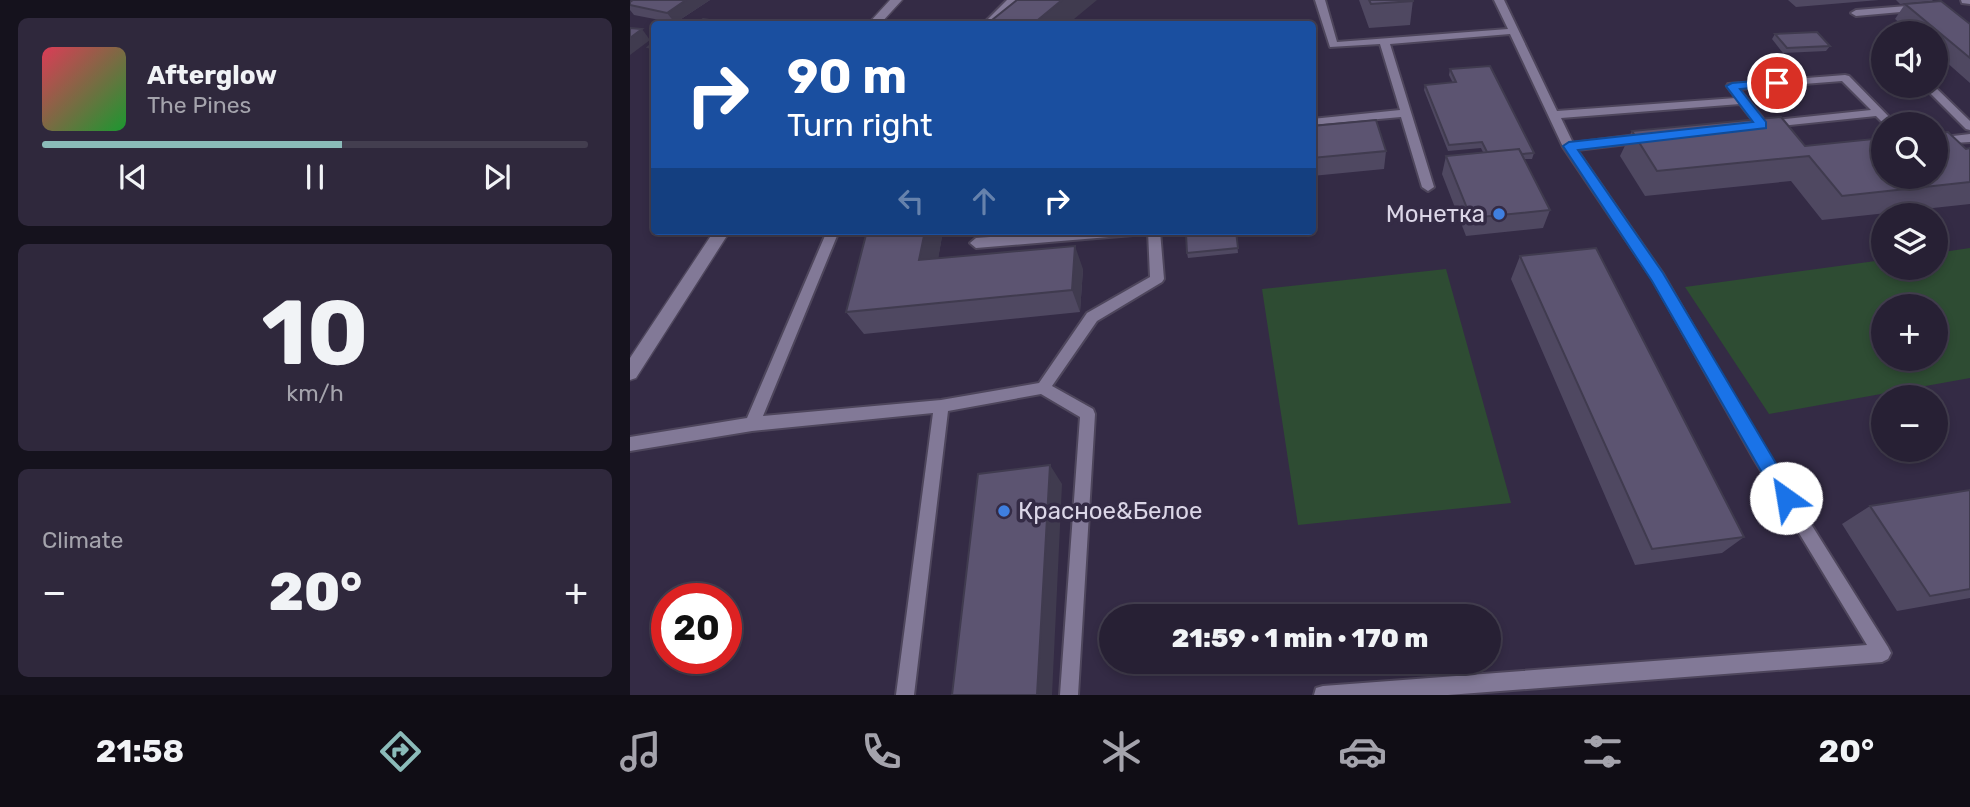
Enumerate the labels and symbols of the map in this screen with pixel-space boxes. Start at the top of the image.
pin [1747,53,1807,113]
place label: Монетка [1386,200,1485,228]
marker: Монетка [1491,206,1507,222]
position arrow [1749,461,1823,535]
place label: Красное&Белое [1018,497,1202,525]
marker: Красное&Белое [996,503,1012,519]
speed limit sign: 20 [651,583,742,674]

